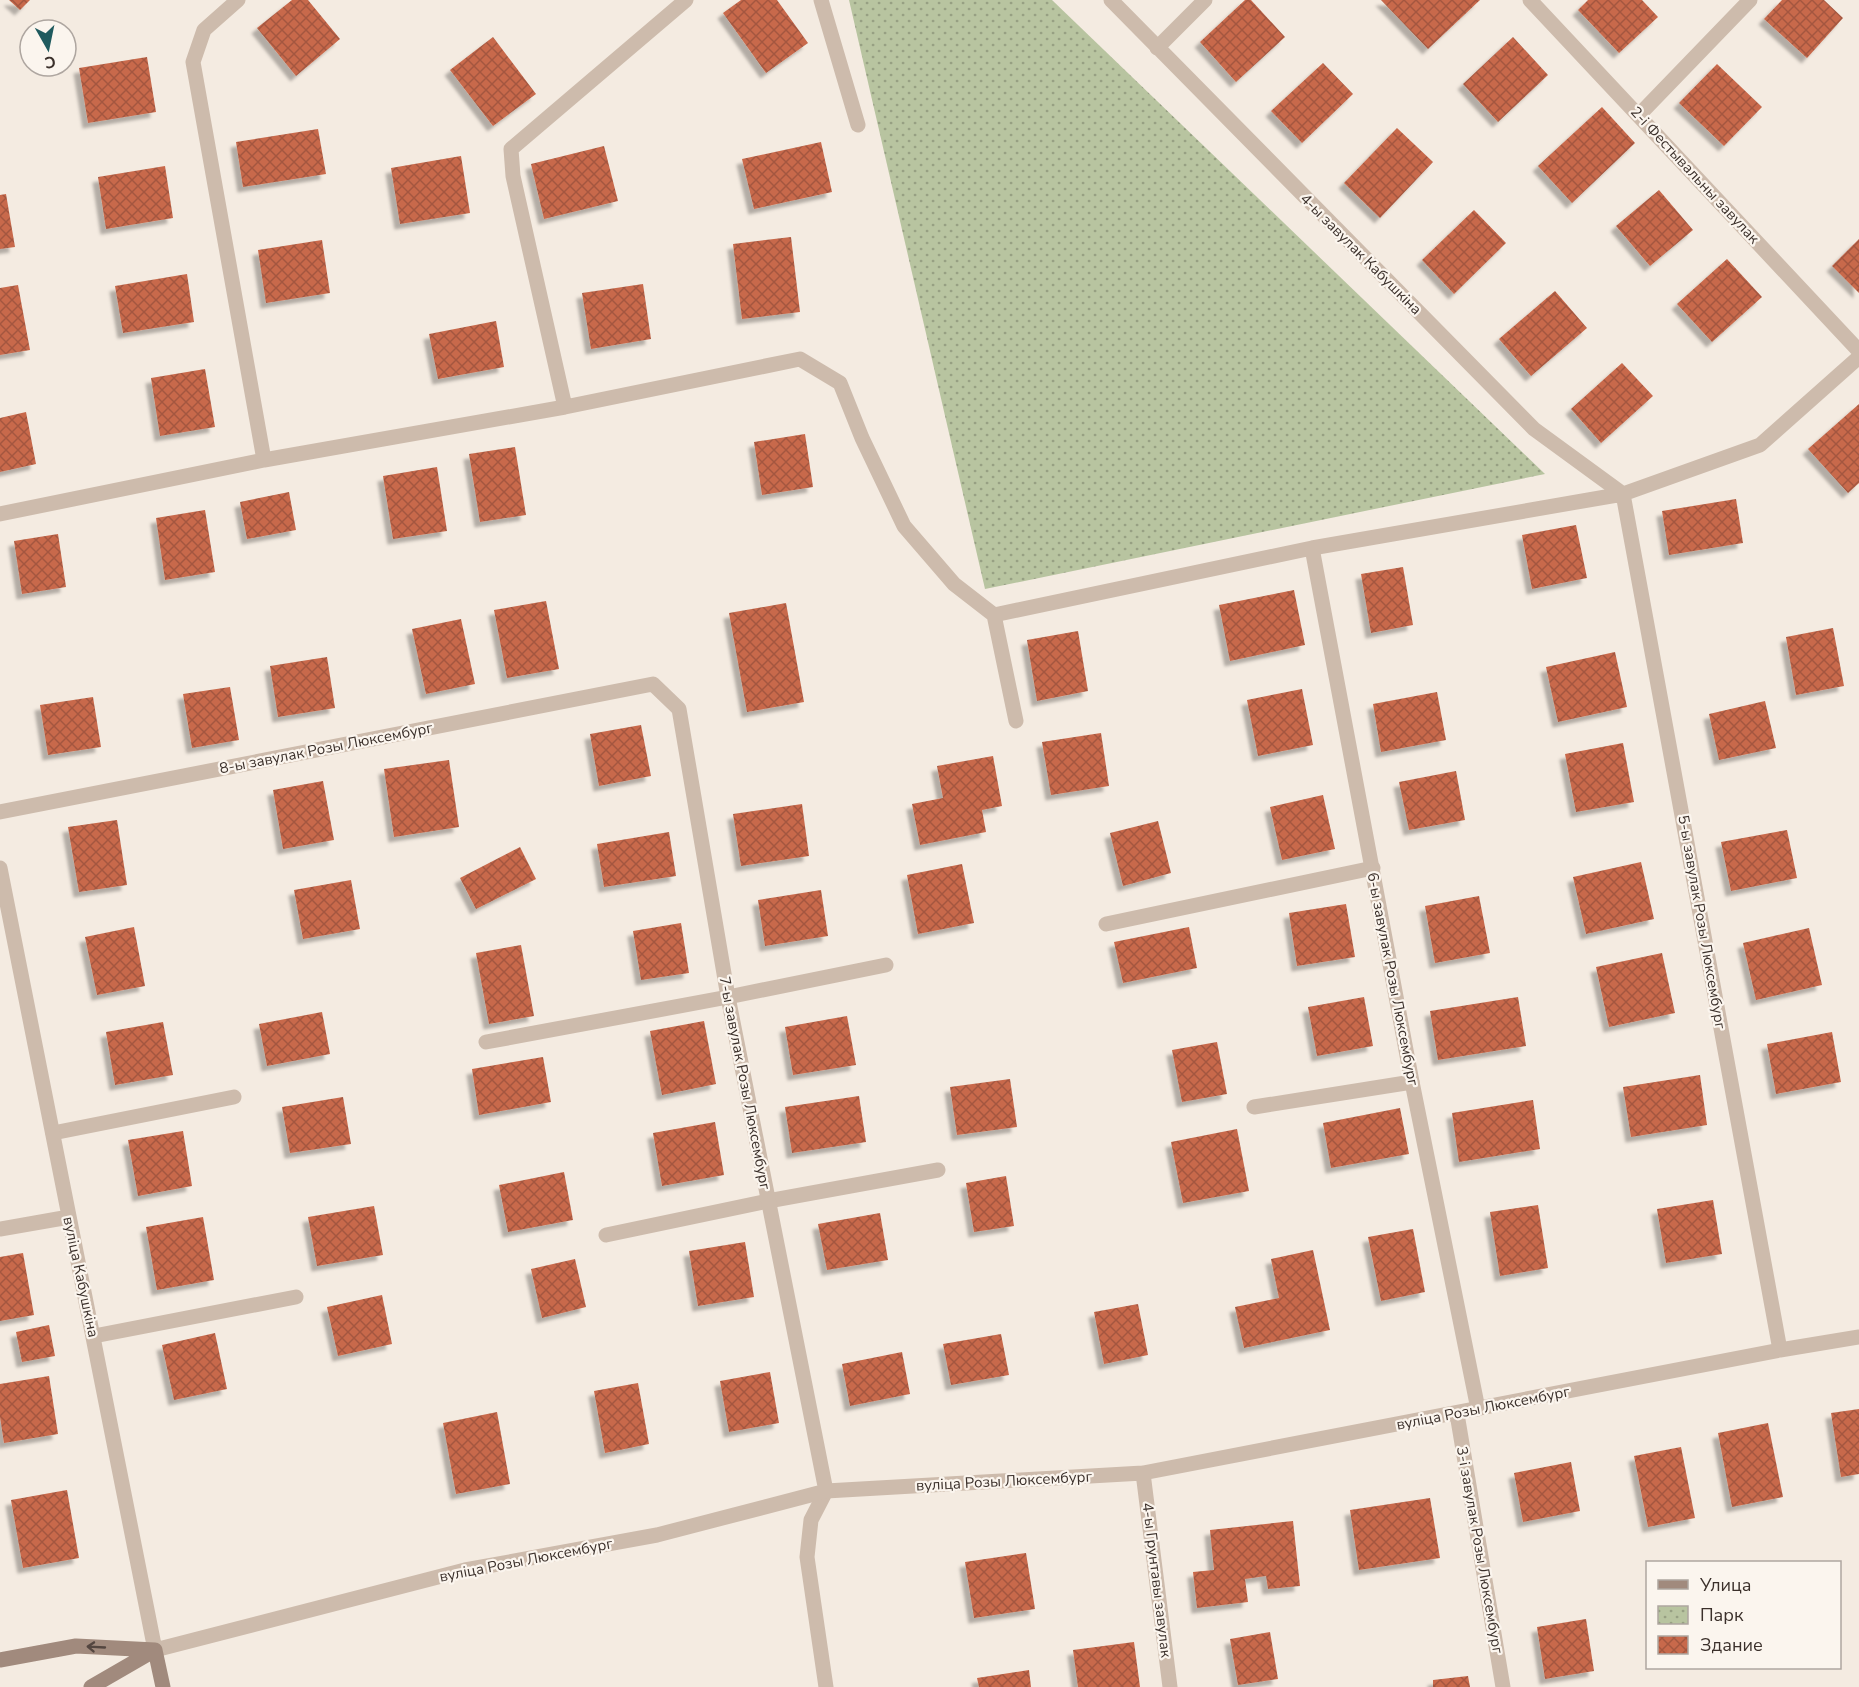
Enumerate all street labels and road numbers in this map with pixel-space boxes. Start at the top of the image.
street label: 2-і Фестывальны завулак [1626,102,1764,248]
street label: 4-ы завулак Кабушкіна [1296,189,1426,319]
street label: 8-ы завулак Розы Люксембург [218,717,435,779]
street label: 5-ы завулак Розы Люксембург [1673,813,1731,1031]
street label: 6-ы завулак Розы Люксембург [1362,871,1424,1088]
street label: 7-ы завулак Розы Люксембург [714,975,776,1192]
street label: вуліца Кабушкіна [58,1215,104,1339]
street label: вуліца Розы Люксембург [1395,1381,1572,1435]
street label: 3-і завулак Розы Люксембург [1452,1445,1508,1655]
street label: вуліца Розы Люксембург [916,1466,1093,1496]
street label: 4-ы Грунтавы завулак [1138,1501,1176,1659]
street label: вуліца Розы Люксембург [438,1533,615,1587]

